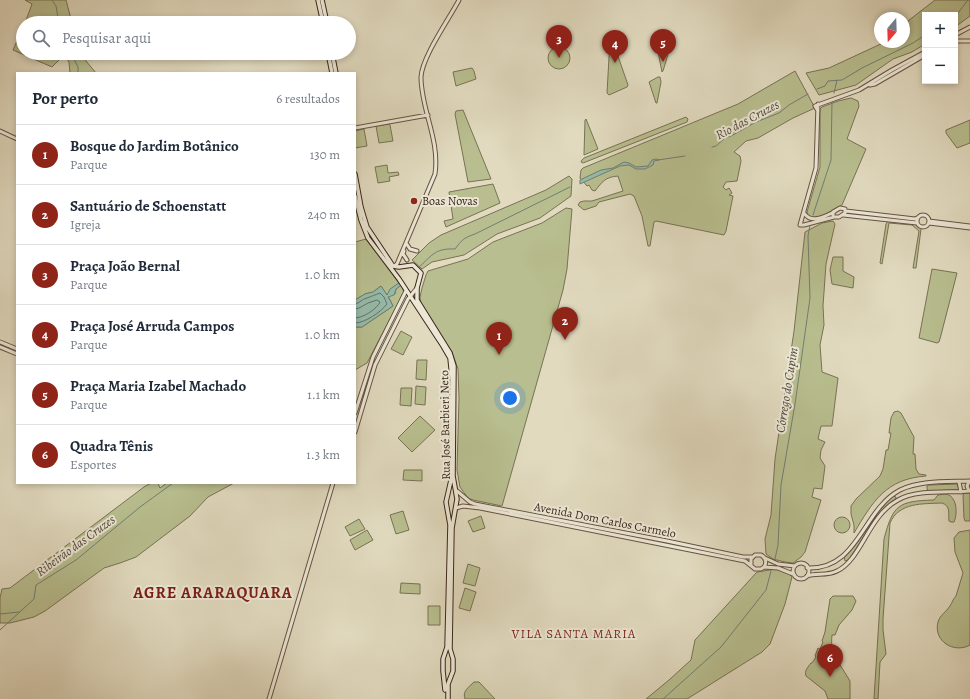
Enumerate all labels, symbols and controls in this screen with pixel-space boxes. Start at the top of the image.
north arrow [874,12,910,48]
map controls [922,12,958,84]
button: + [922,12,958,48]
search box [16,16,356,60]
pin: 3 [546,25,572,58]
icon: search [30,27,52,49]
text: Pesquisar aqui [62,28,151,48]
pin: 5 [650,29,676,62]
pin: 4 [602,30,628,63]
button: − [922,48,958,84]
text: Por perto [32,87,98,110]
text: 6 resultados [276,90,340,107]
water label: Rio das Cruzes [712,95,782,143]
text: Bosque do Jardim Botânico [70,136,239,156]
text: 1 [43,146,47,163]
text: 130 m [310,146,340,163]
text: Parque [70,156,107,173]
place label: Boas Novas [422,193,478,209]
text: Santuário de Schoenstatt [70,196,226,216]
marker: Boas Novas [409,196,419,206]
text: 2 [42,206,48,223]
text: 240 m [308,206,340,223]
text: Igreja [70,216,101,233]
text: Praça João Bernal [70,256,180,276]
text: 3 [42,266,48,283]
text: 1.0 km [305,266,340,283]
text: Parque [70,276,107,293]
pin: 2 [552,307,578,340]
text: Praça José Arruda Campos [70,316,234,336]
pin: 1 [486,322,512,355]
text: 4 [42,326,48,343]
text: 1.0 km [305,326,340,343]
text: Parque [70,336,107,353]
water label: Córrego do Cupim [771,346,802,434]
street label: Rua José Barbieri Neto [436,370,454,480]
text: Praça Maria Izabel Machado [70,376,246,396]
text: 5 [42,386,48,403]
text: 1.1 km [307,386,340,403]
your location [500,388,520,408]
text: Parque [70,396,107,413]
text: Quadra Tênis [70,436,153,456]
text: 6 [42,446,48,463]
text: 1.3 km [306,446,340,463]
text: Esportes [70,456,117,473]
street label: Avenida Dom Carlos Carmelo [532,498,677,542]
water label: Ribeirão das Cruzes [32,511,119,580]
district label: AGRE ARARAQUARA [132,582,293,604]
district label: VILA SANTA MARIA [511,625,636,642]
pin: 6 [817,644,843,677]

